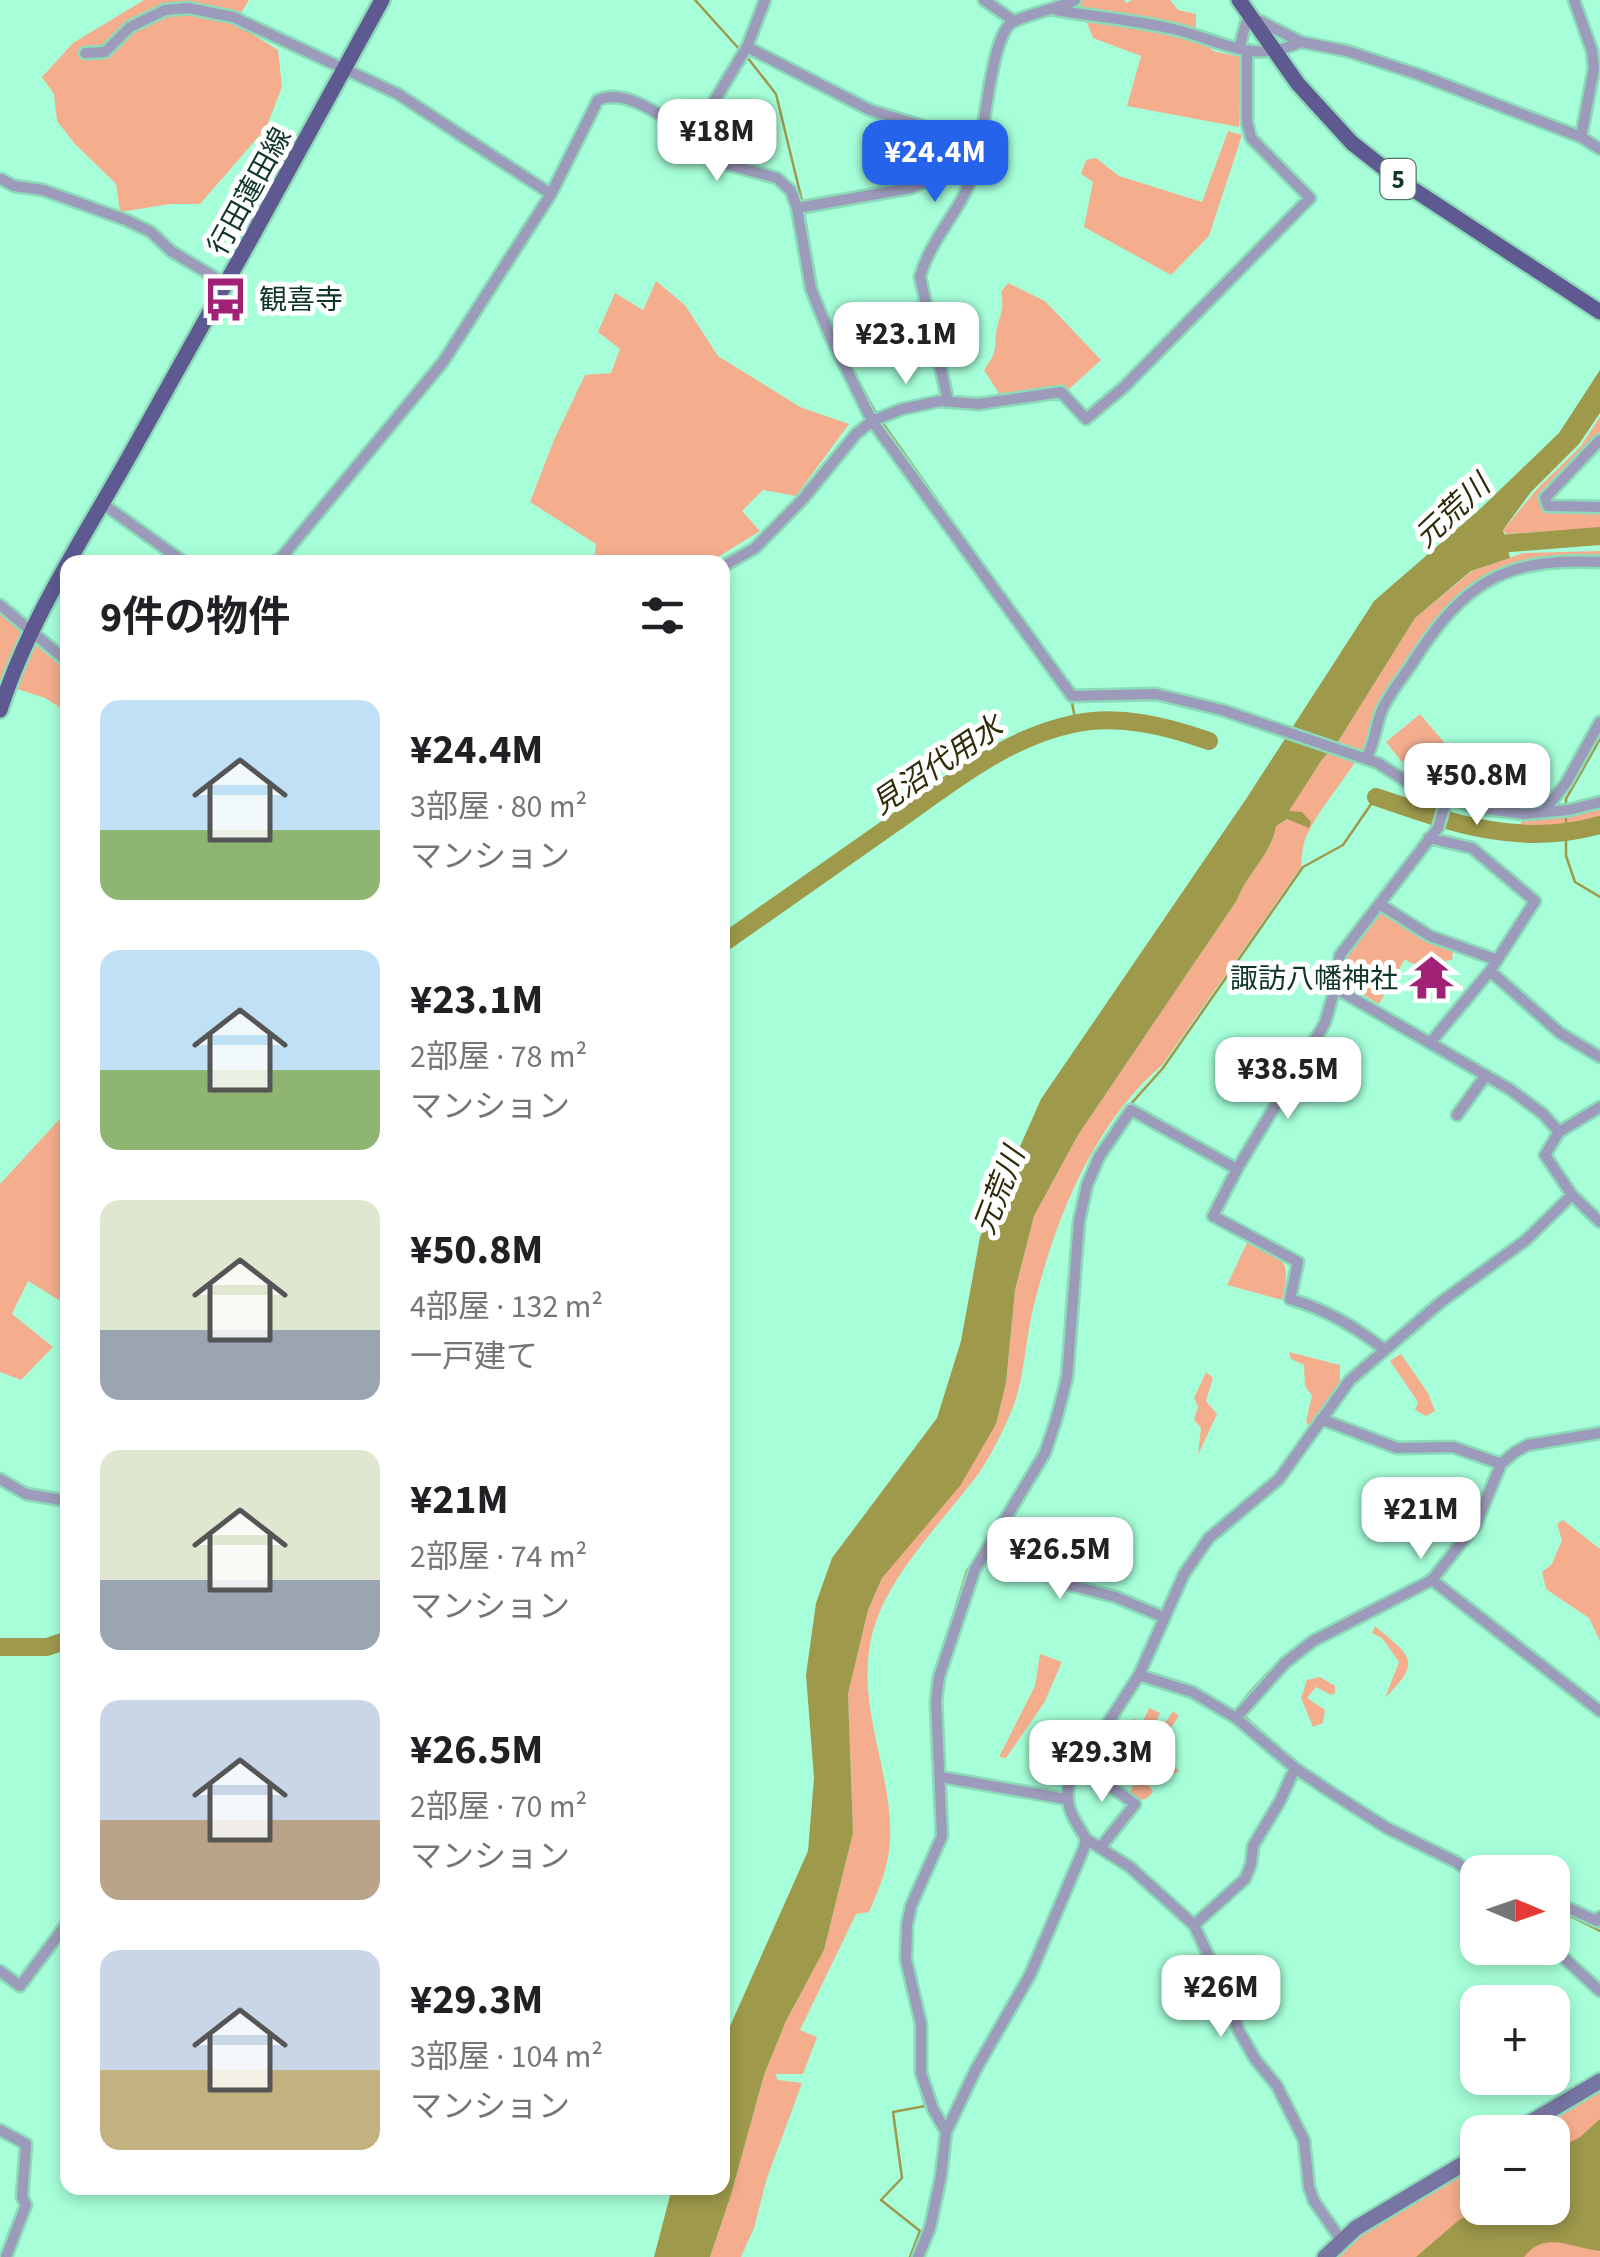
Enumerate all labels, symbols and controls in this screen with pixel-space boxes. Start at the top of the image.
pin: ¥18M [658,99,776,184]
text: ¥18M [679,108,755,154]
pin: ¥24.4M [854,120,1016,205]
street label: 行田蓮田線 [198,121,301,262]
text: ¥24.4M [884,129,986,175]
road number: 5 [1380,159,1416,199]
bus stop icon: 観喜寺 [202,275,250,323]
place label: 観喜寺 [259,280,343,320]
pin: ¥23.1M [825,302,987,387]
text: ¥23.1M [855,311,957,357]
water label: 元荒川 [1405,463,1502,558]
text: 9件の物件 [100,588,290,648]
icon: filters [635,588,690,643]
water label: 見沼代用水 [863,704,1014,825]
text: ¥24.4M [410,720,543,780]
icon: home [180,740,300,860]
pin: ¥50.8M [1396,743,1558,828]
text: ¥50.8M [1426,752,1528,798]
text: 3部屋 · 80 m² [410,784,587,830]
text: マンション [410,834,570,880]
temple icon: 諏訪八幡神社 [1407,954,1455,1002]
place label: 諏訪八幡神社 [1230,959,1398,999]
text: ¥23.1M [410,970,543,1030]
icon: home [180,990,300,1110]
text: 2部屋 · 78 m² [410,1034,587,1080]
pin: ¥38.5M [1207,1037,1369,1122]
text: ¥38.5M [1237,1046,1339,1092]
text: マンション [410,1084,570,1130]
water label: 元荒川 [963,1139,1037,1241]
text: ¥50.8M [410,1220,543,1280]
icon: home [180,1240,300,1360]
text: 4部屋 · 132 m² [410,1284,603,1330]
text: 一戸建て [410,1334,538,1380]
text: ¥21M [410,1470,509,1530]
pin: ¥21M [1362,1477,1480,1562]
text: ¥21M [1383,1486,1459,1532]
icon: home [180,1490,300,1610]
pin: ¥26.5M [979,1517,1141,1602]
text: ¥26.5M [1009,1526,1111,1572]
text: 2部屋 · 74 m² [410,1534,587,1580]
text: マンション [410,1584,570,1630]
text: ¥26.5M [410,1720,543,1780]
pin: ¥29.3M [1021,1720,1183,1805]
text: ¥29.3M [1051,1729,1153,1775]
icon: home [180,1740,300,1860]
text: 2部屋 · 70 m² [410,1784,587,1830]
text: マンション [410,1834,570,1880]
north arrow [1460,1855,1570,1965]
map controls [1460,1855,1570,2225]
pin: ¥26M [1162,1955,1280,2040]
text: ¥26M [1183,1964,1259,2010]
text: ¥29.3M [410,1970,543,2030]
button: + [1460,1985,1570,2095]
icon: home [180,1990,300,2110]
text: 3部屋 · 104 m² [410,2034,603,2080]
text: マンション [410,2084,570,2130]
button: − [1460,2115,1570,2225]

